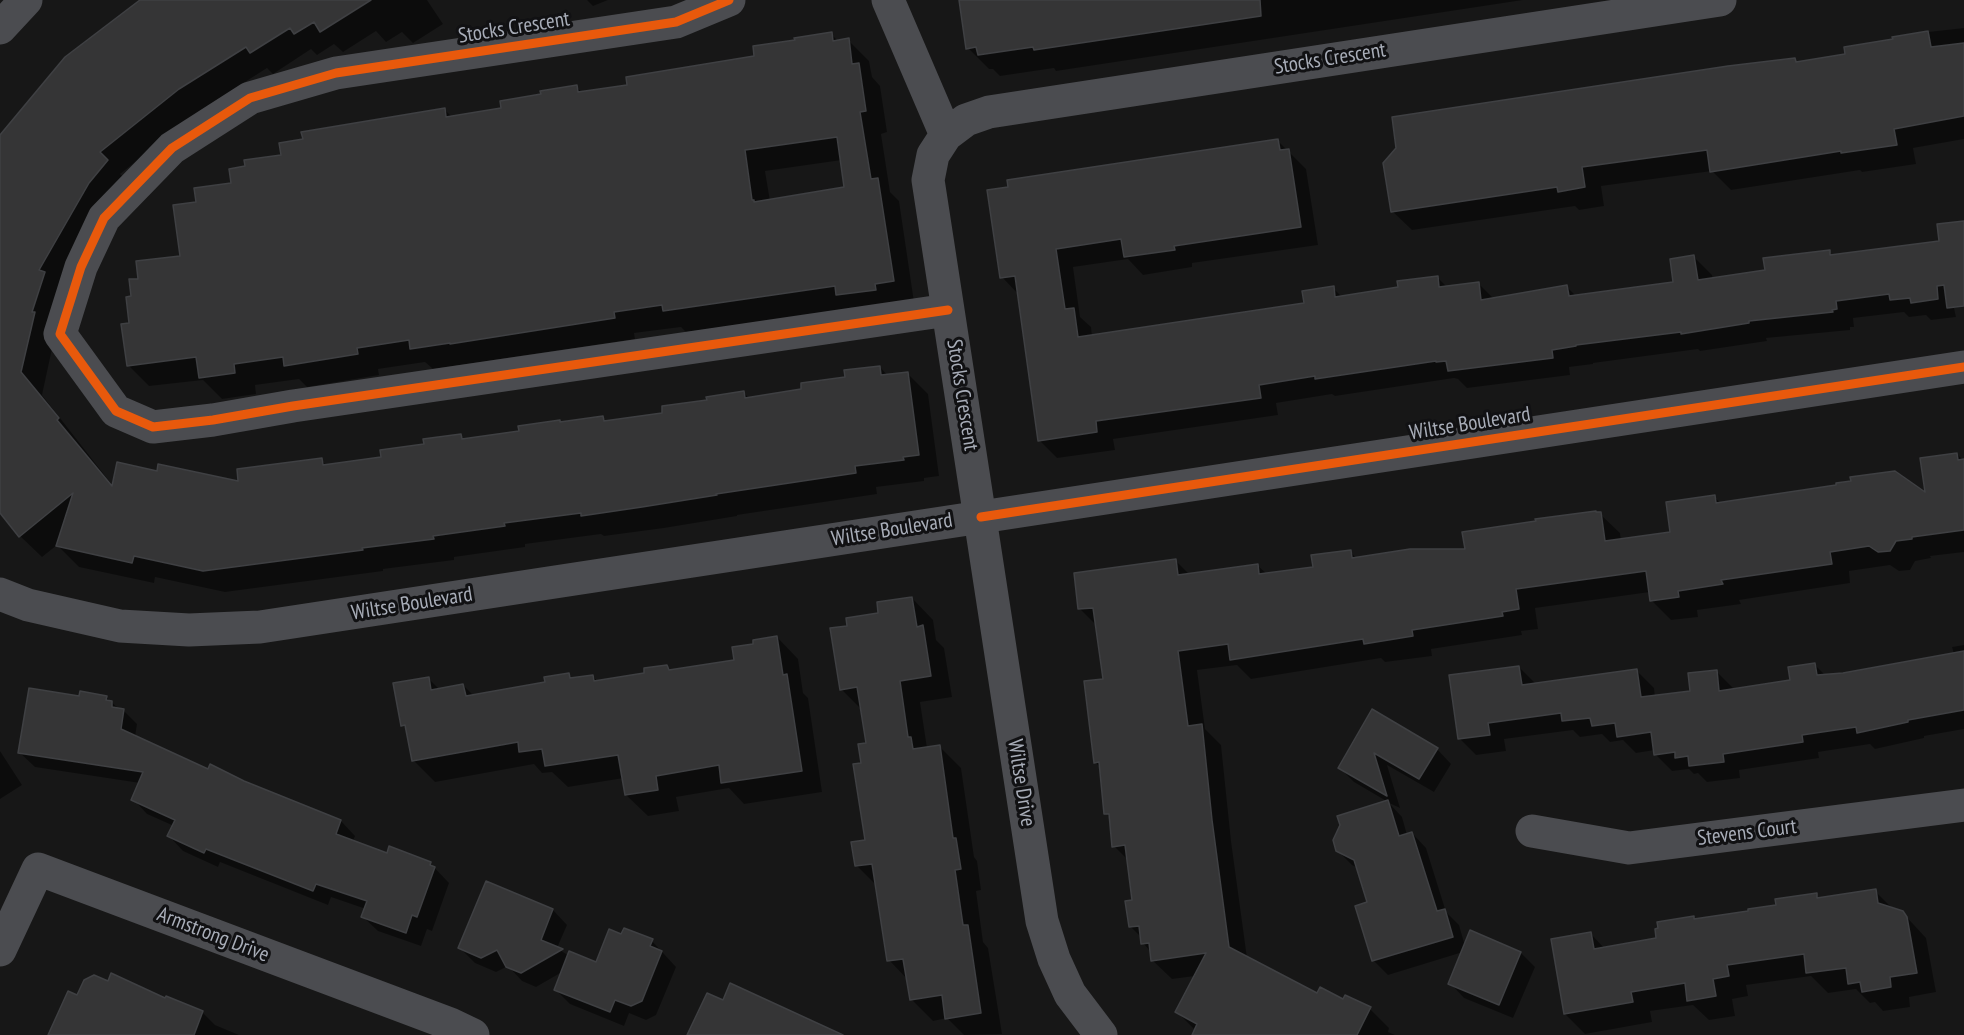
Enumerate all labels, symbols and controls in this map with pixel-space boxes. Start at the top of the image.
street label: Stocks Crescent [456,7,572,49]
street label: Stocks Crescent [1272,38,1388,80]
street label: Stocks Crescent [941,337,983,453]
street label: Wiltse Boulevard [1408,402,1532,446]
street label: Wiltse Boulevard [830,508,954,552]
street label: Wiltse Boulevard [350,582,474,626]
street label: Wiltse Drive [1002,738,1040,828]
street label: Stevens Court [1696,814,1798,852]
street label: Armstrong Drive [153,902,273,968]

